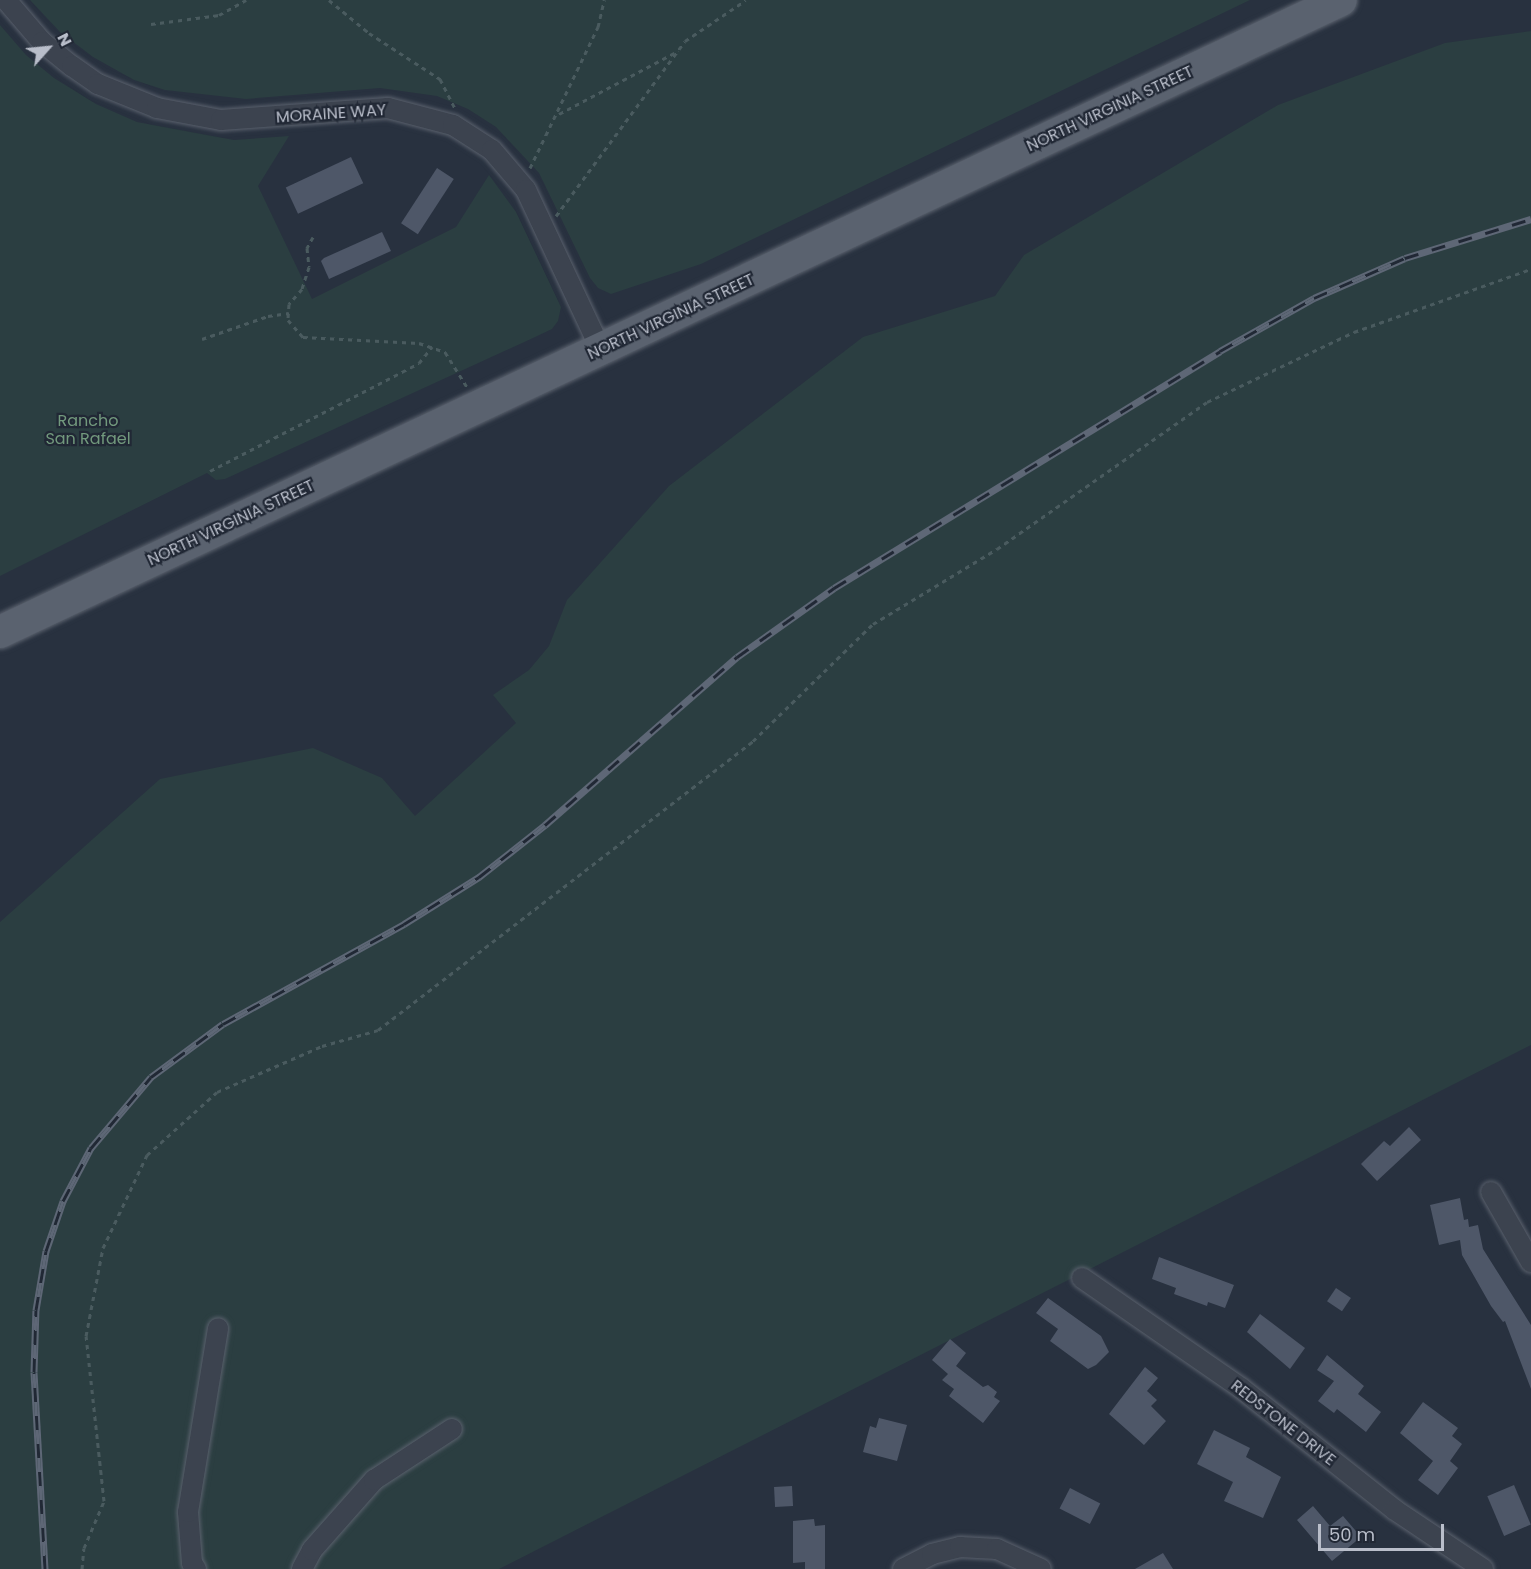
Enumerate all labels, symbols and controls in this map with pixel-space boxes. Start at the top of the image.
north arrow [18,18,78,78]
text: N [51,29,77,50]
street label: NORTH VIRGINIA STREET [1024,62,1196,156]
street label: MORAINE WAY [275,101,387,127]
street label: NORTH VIRGINIA STREET [585,270,757,364]
park label: Rancho San Rafael [45,411,131,449]
street label: NORTH VIRGINIA STREET [145,476,317,570]
street label: REDSTONE DRIVE [1227,1376,1339,1470]
scale bar [1321,1512,1447,1550]
text: 50 m [1329,1522,1375,1547]

